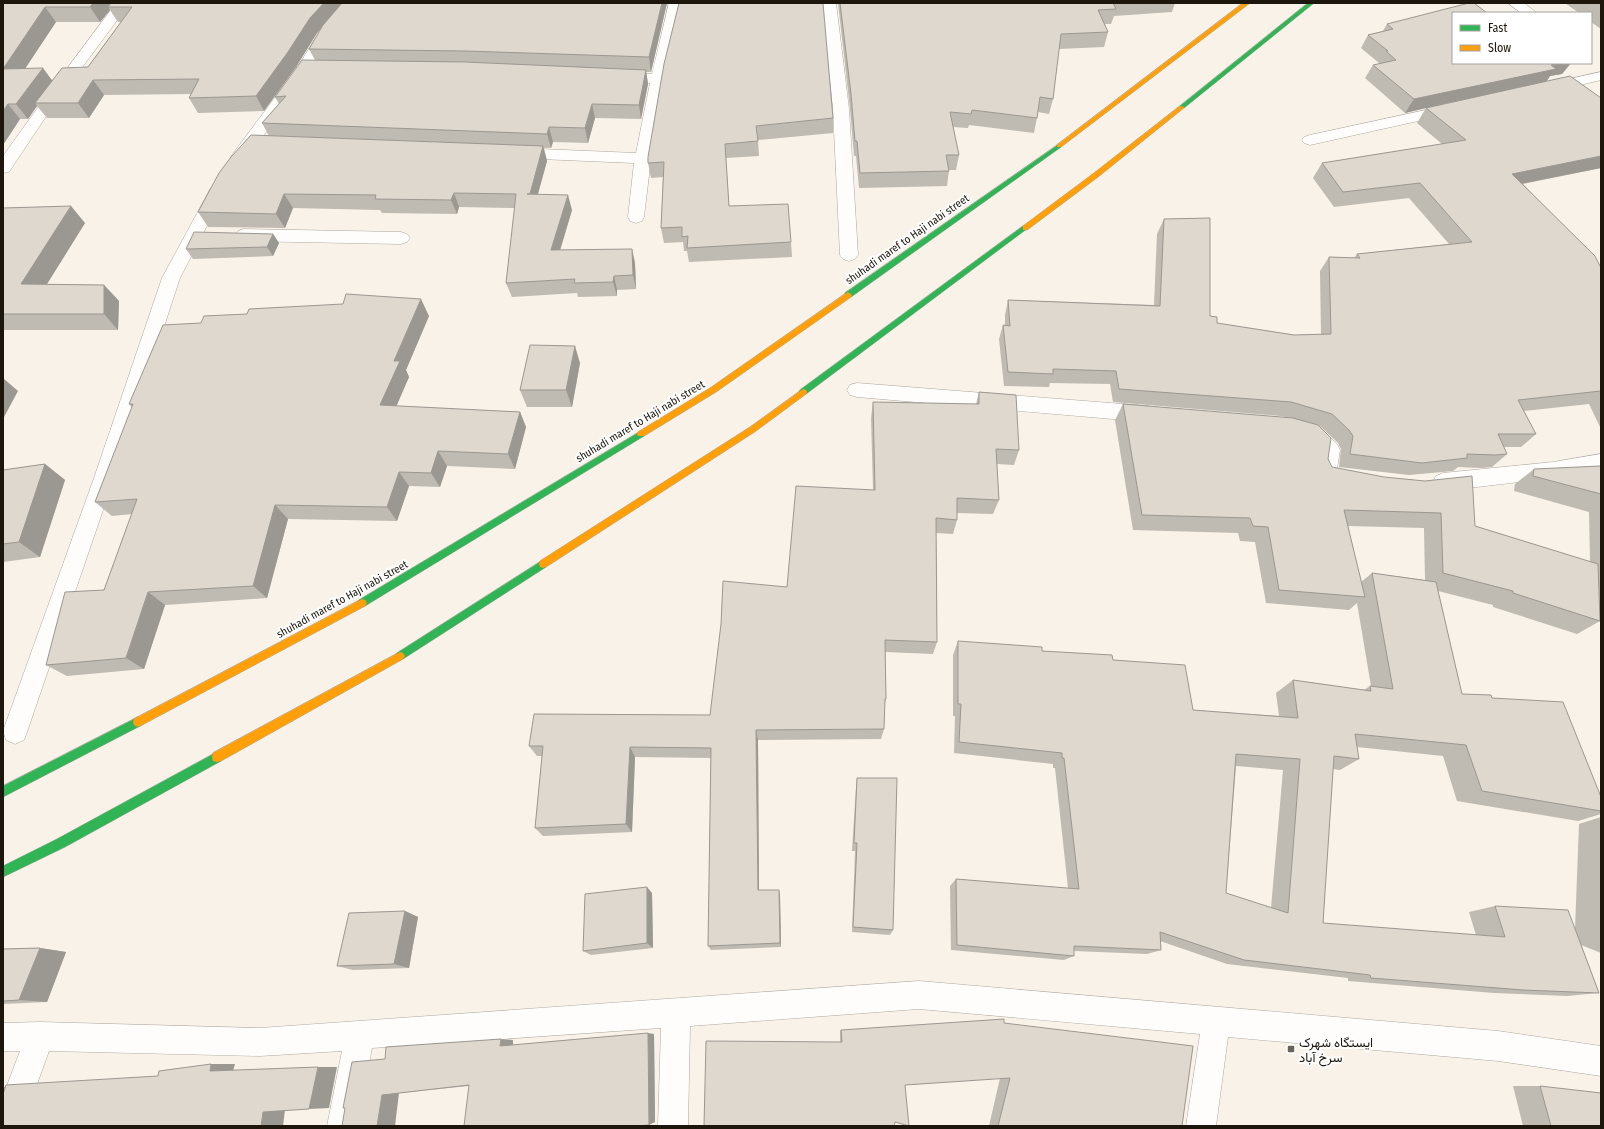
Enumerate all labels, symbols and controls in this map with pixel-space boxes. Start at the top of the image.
legend [1452,12,1592,64]
text: Fast [1488,21,1507,35]
text: Slow [1488,41,1511,55]
street label: shuhadi maref to Haji nabi street [843,191,972,287]
street label: shuhadi maref to Haji nabi street [573,378,707,465]
street label: shuhadi maref to Haji nabi street [274,558,410,641]
place label: ایستگاه شهرک سرخ آباد [1299,1035,1373,1067]
marker: ایستگاه شهرک سرخ آباد [1286,1044,1296,1054]

